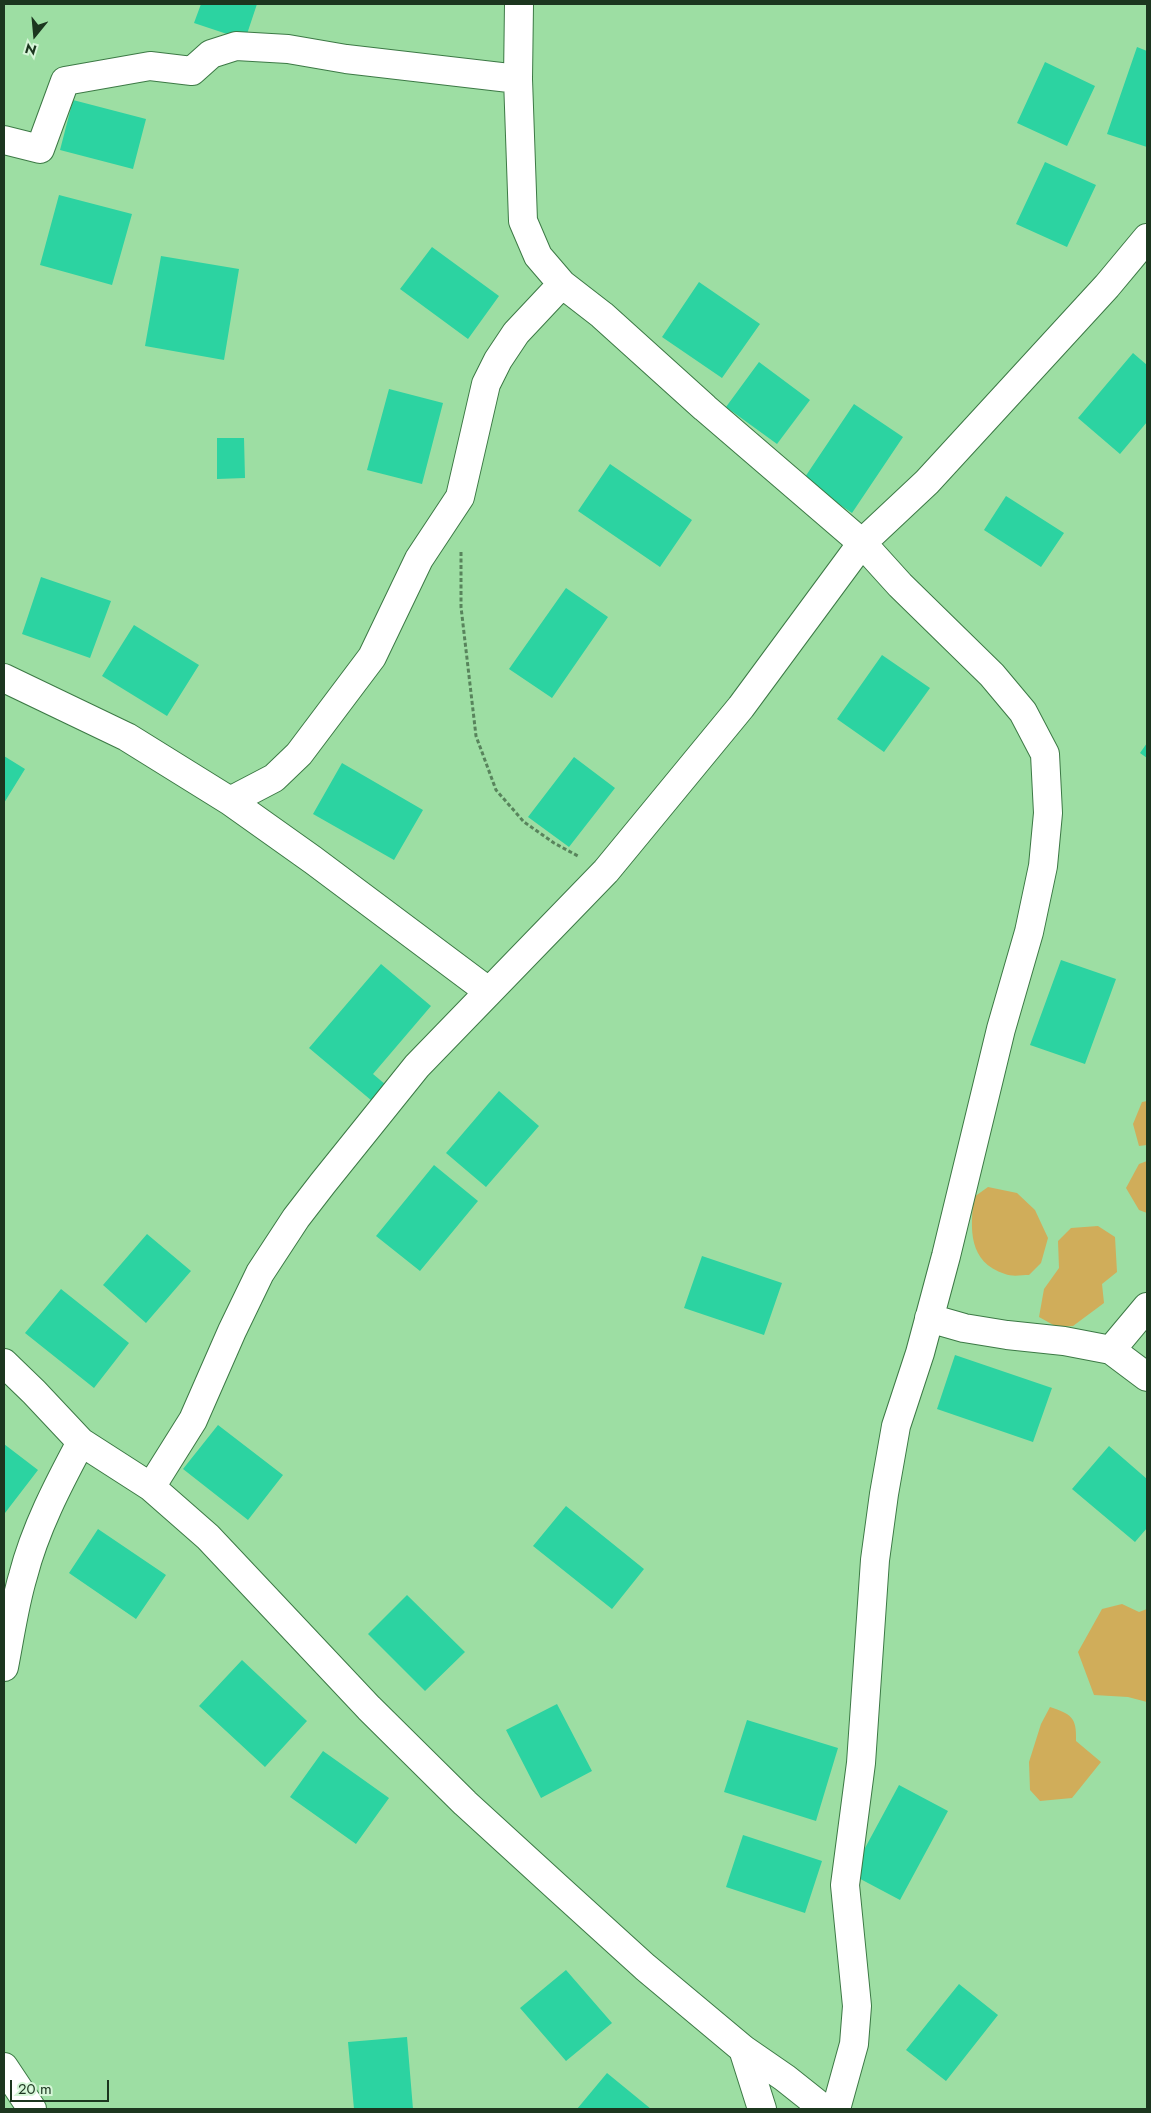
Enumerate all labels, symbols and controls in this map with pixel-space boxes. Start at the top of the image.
north arrow [10,10,60,60]
text: N [22,38,39,61]
scale bar [12,2070,111,2102]
text: 20 m [18,2078,52,2100]

